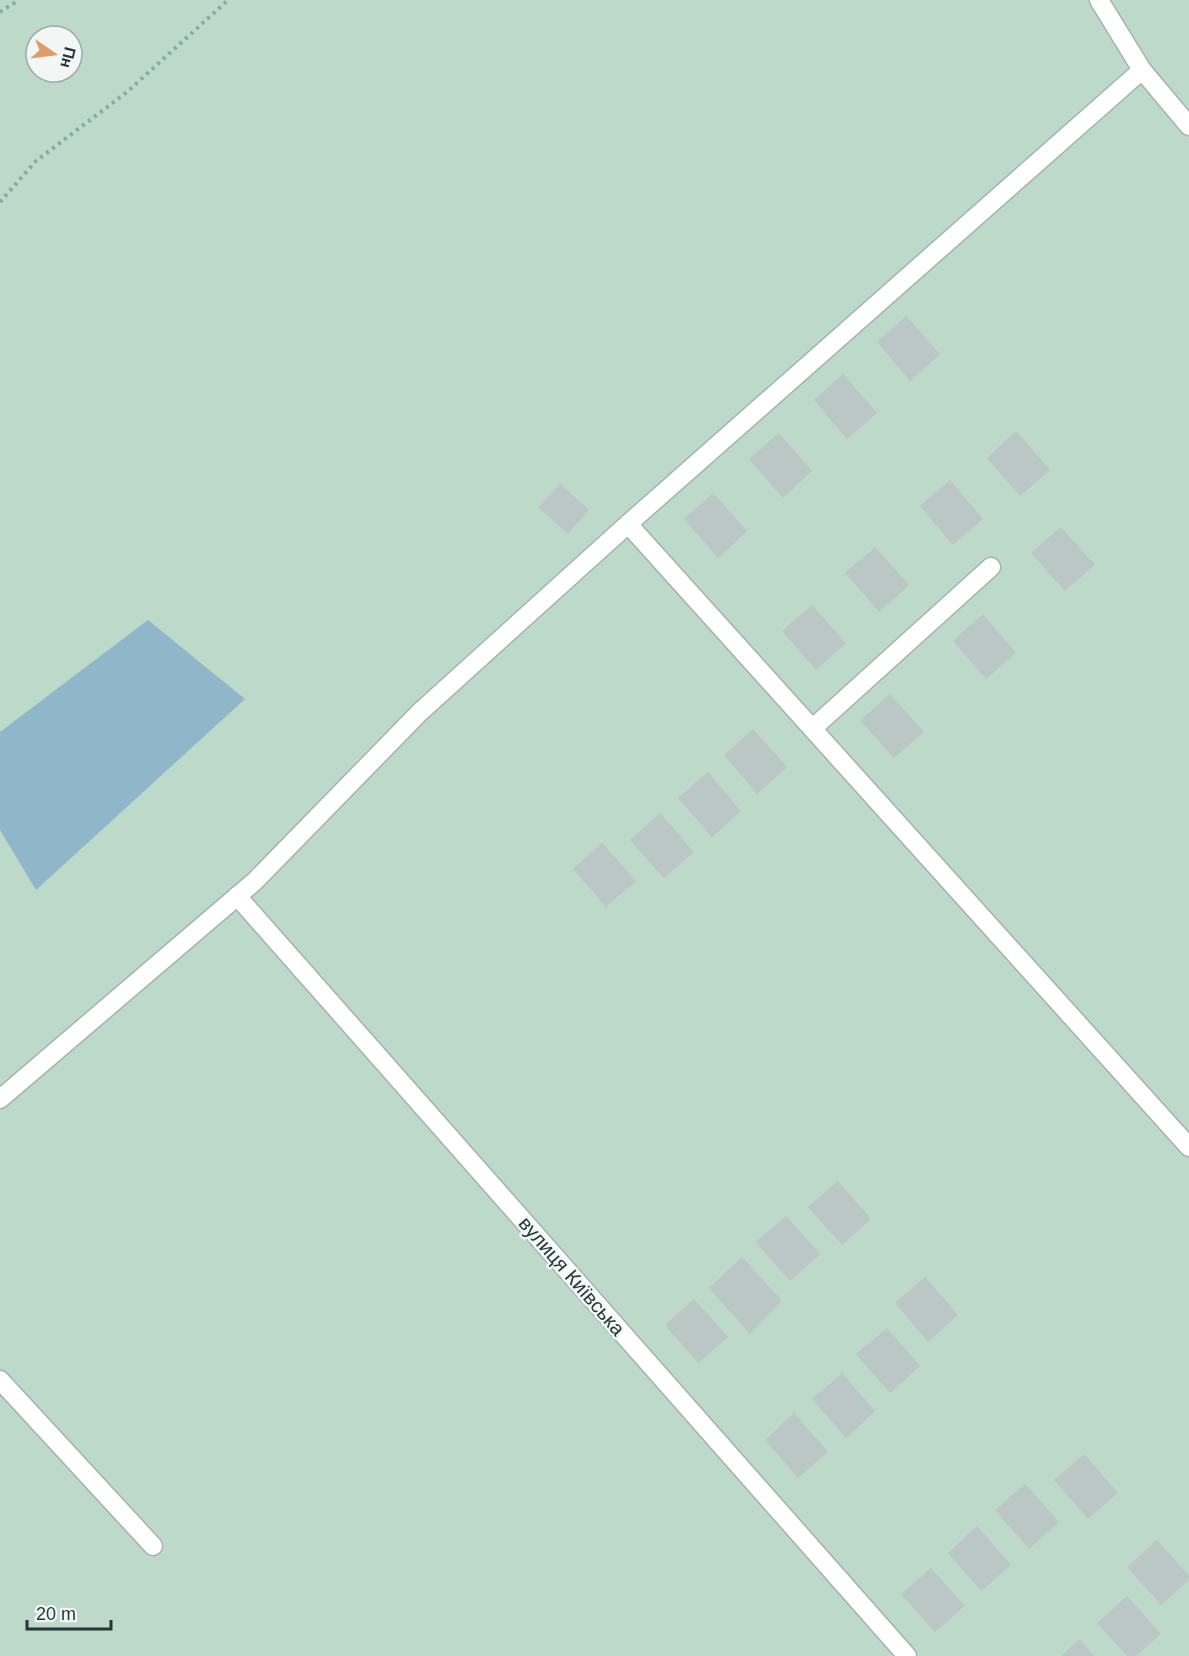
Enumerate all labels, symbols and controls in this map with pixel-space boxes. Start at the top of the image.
north arrow [24,24,84,84]
text: Пн [57,45,79,70]
street label: вулиця Київська [515,1212,630,1340]
scale bar [27,1593,111,1631]
text: 20 m [36,1604,76,1624]

